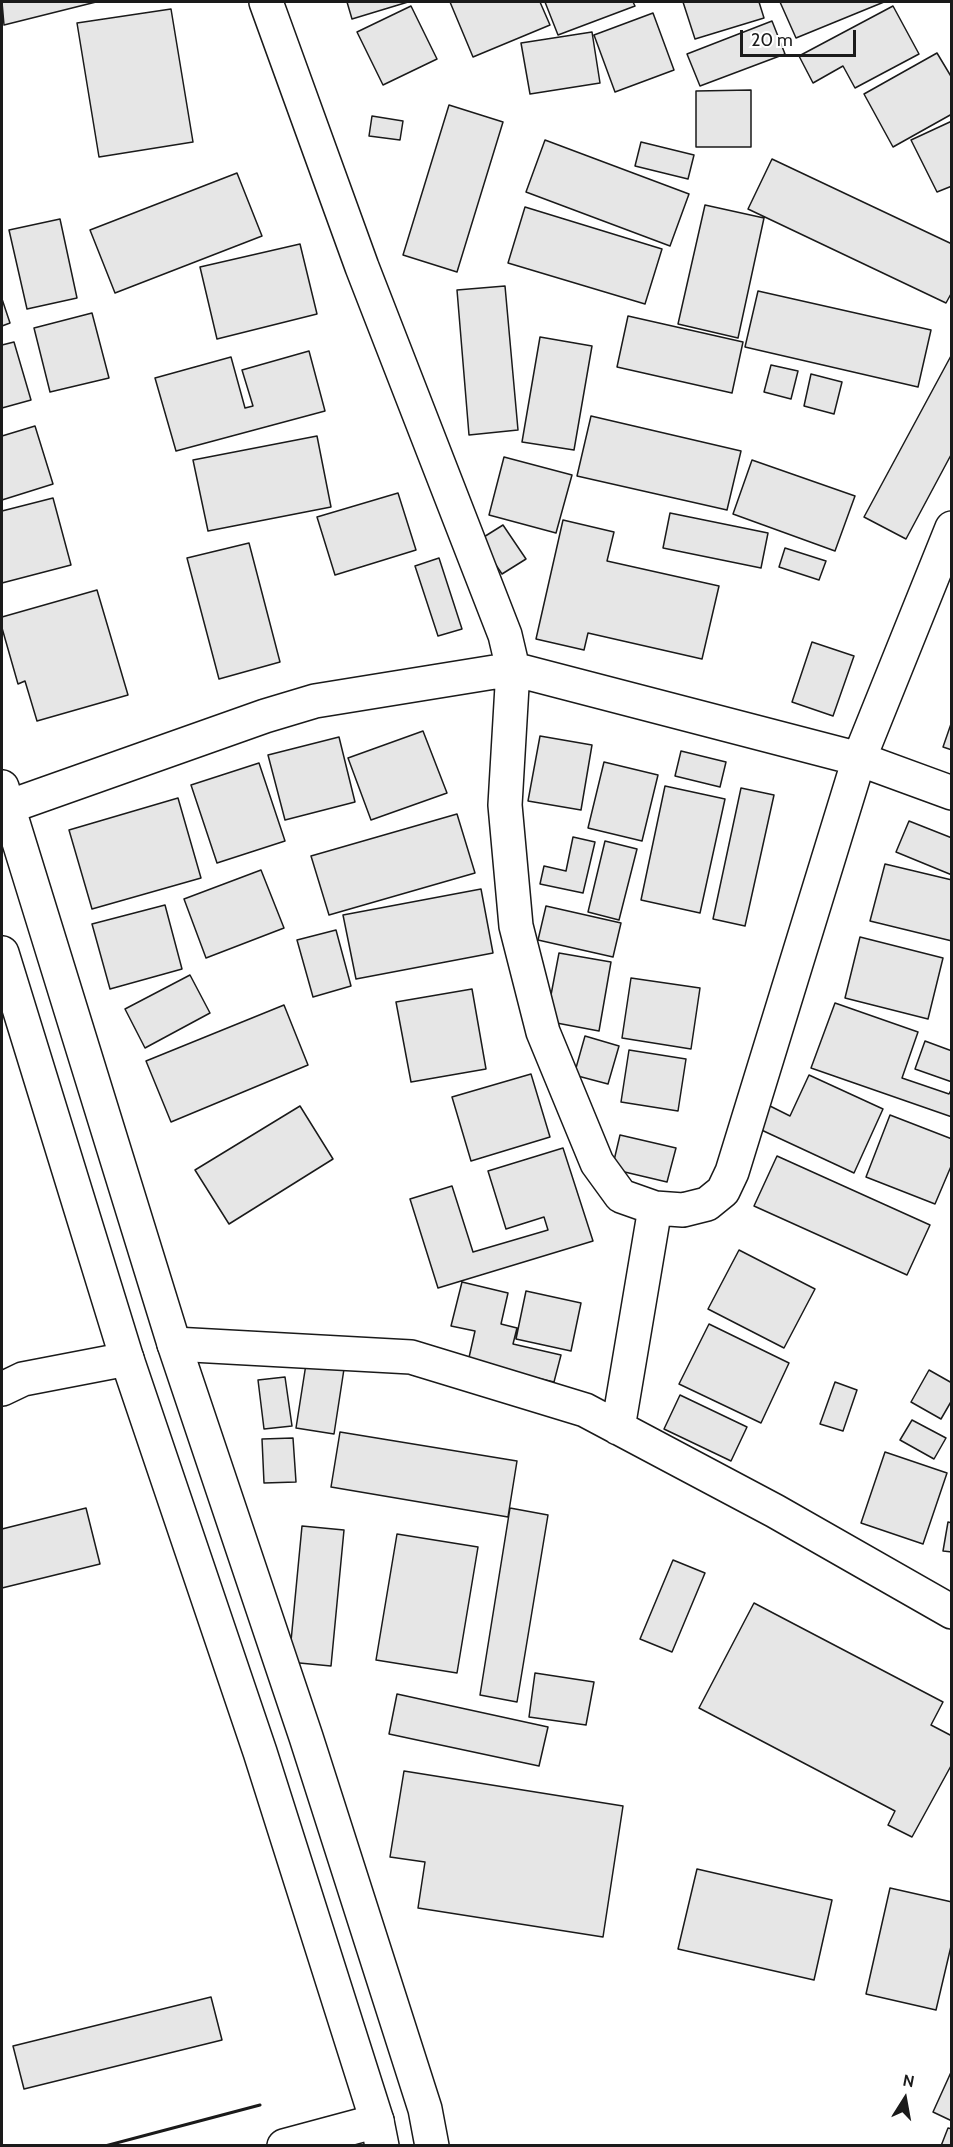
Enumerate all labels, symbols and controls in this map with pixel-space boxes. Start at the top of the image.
scale bar [743,18,858,56]
text: 20 m [751,29,793,51]
north arrow [875,2069,935,2129]
text: N [901,2070,916,2091]

